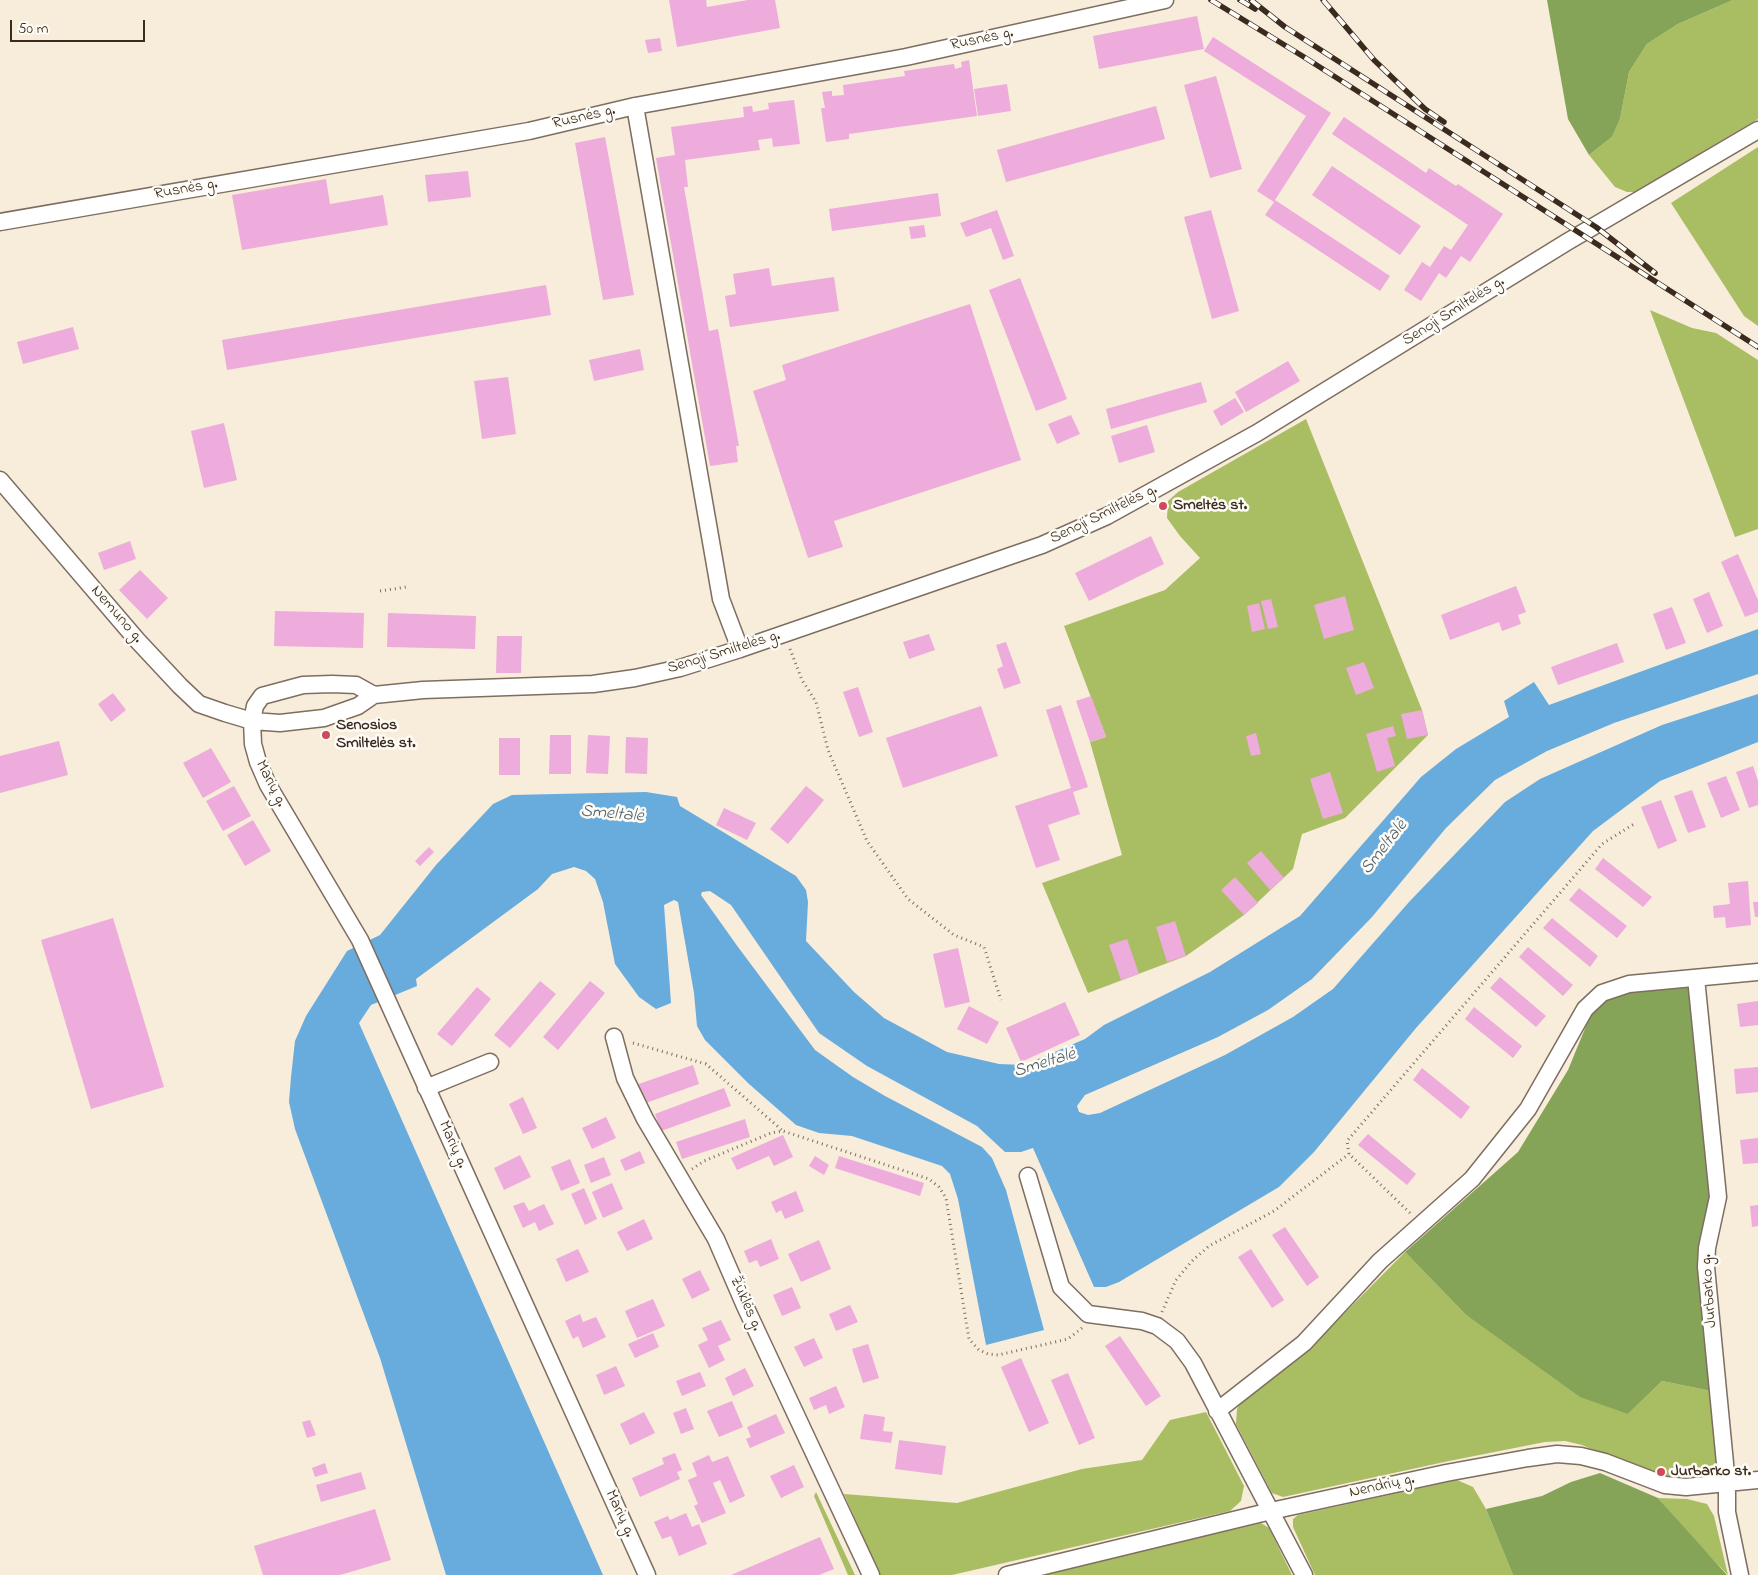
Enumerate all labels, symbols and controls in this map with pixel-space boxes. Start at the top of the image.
scale bar [12,10,148,42]
text: 50 m [18,18,48,40]
street label: Rusnės g. [949,24,1015,56]
street label: Rusnės g. [551,101,617,135]
street label: Rusnės g. [153,175,219,205]
street label: Senoji Smiltelės g. [1399,273,1509,351]
street label: Senoji Smiltelės g. [1047,481,1161,549]
place label: Smeltės st. [1173,496,1247,516]
marker: Smeltės st. [1157,500,1169,512]
street label: Nemuno g. [86,582,146,648]
street label: Senoji Smiltelės g. [665,627,783,679]
place label: Senosios Smiltelės st. [336,716,416,754]
marker: Senosios Smiltelės st. [320,729,332,741]
street label: Marių g. [250,757,290,811]
water label: Smeltalė [579,801,645,829]
water label: Smeltalė [1357,816,1413,880]
water label: Smeltalė [1011,1044,1079,1084]
street label: Marių g. [433,1118,471,1172]
street label: Jurbarko g. [1698,1254,1722,1328]
street label: Žūklės g. [725,1274,765,1334]
place label: Jurbarko st. [1671,1462,1751,1482]
marker: Jurbarko st. [1655,1466,1667,1478]
street label: Nendrių g. [1348,1471,1416,1503]
street label: Marių g. [600,1487,638,1541]

